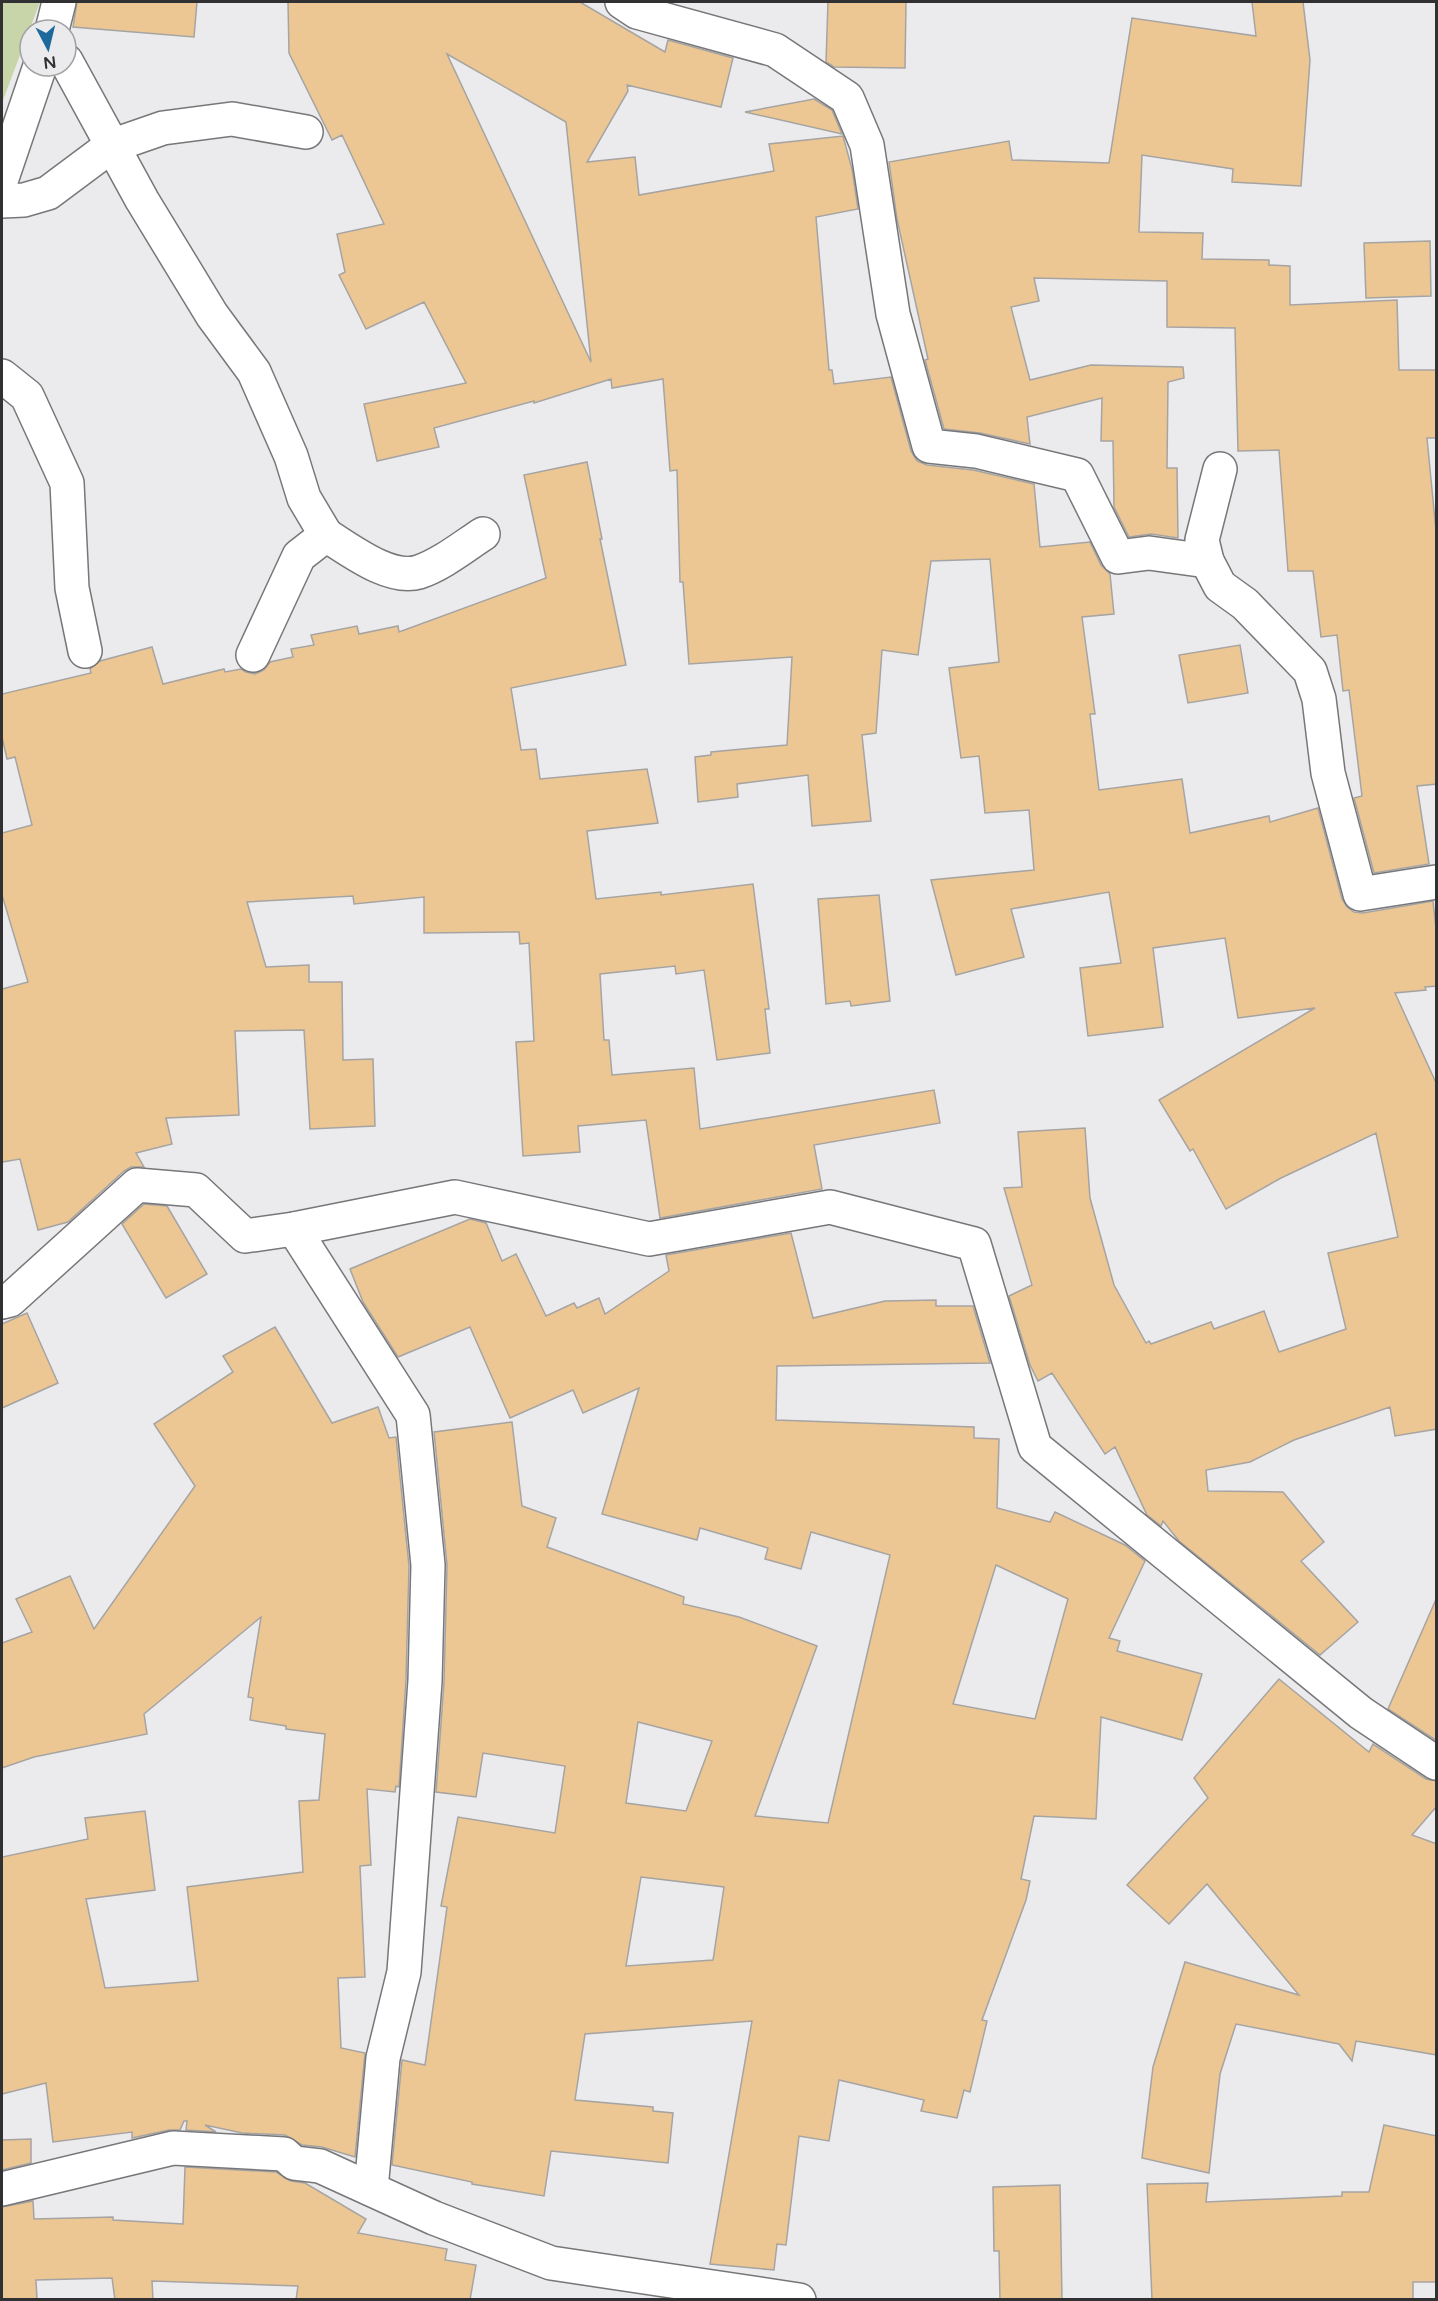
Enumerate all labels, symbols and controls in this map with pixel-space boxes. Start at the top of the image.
north arrow [18,18,78,78]
text: N [42,51,57,73]

